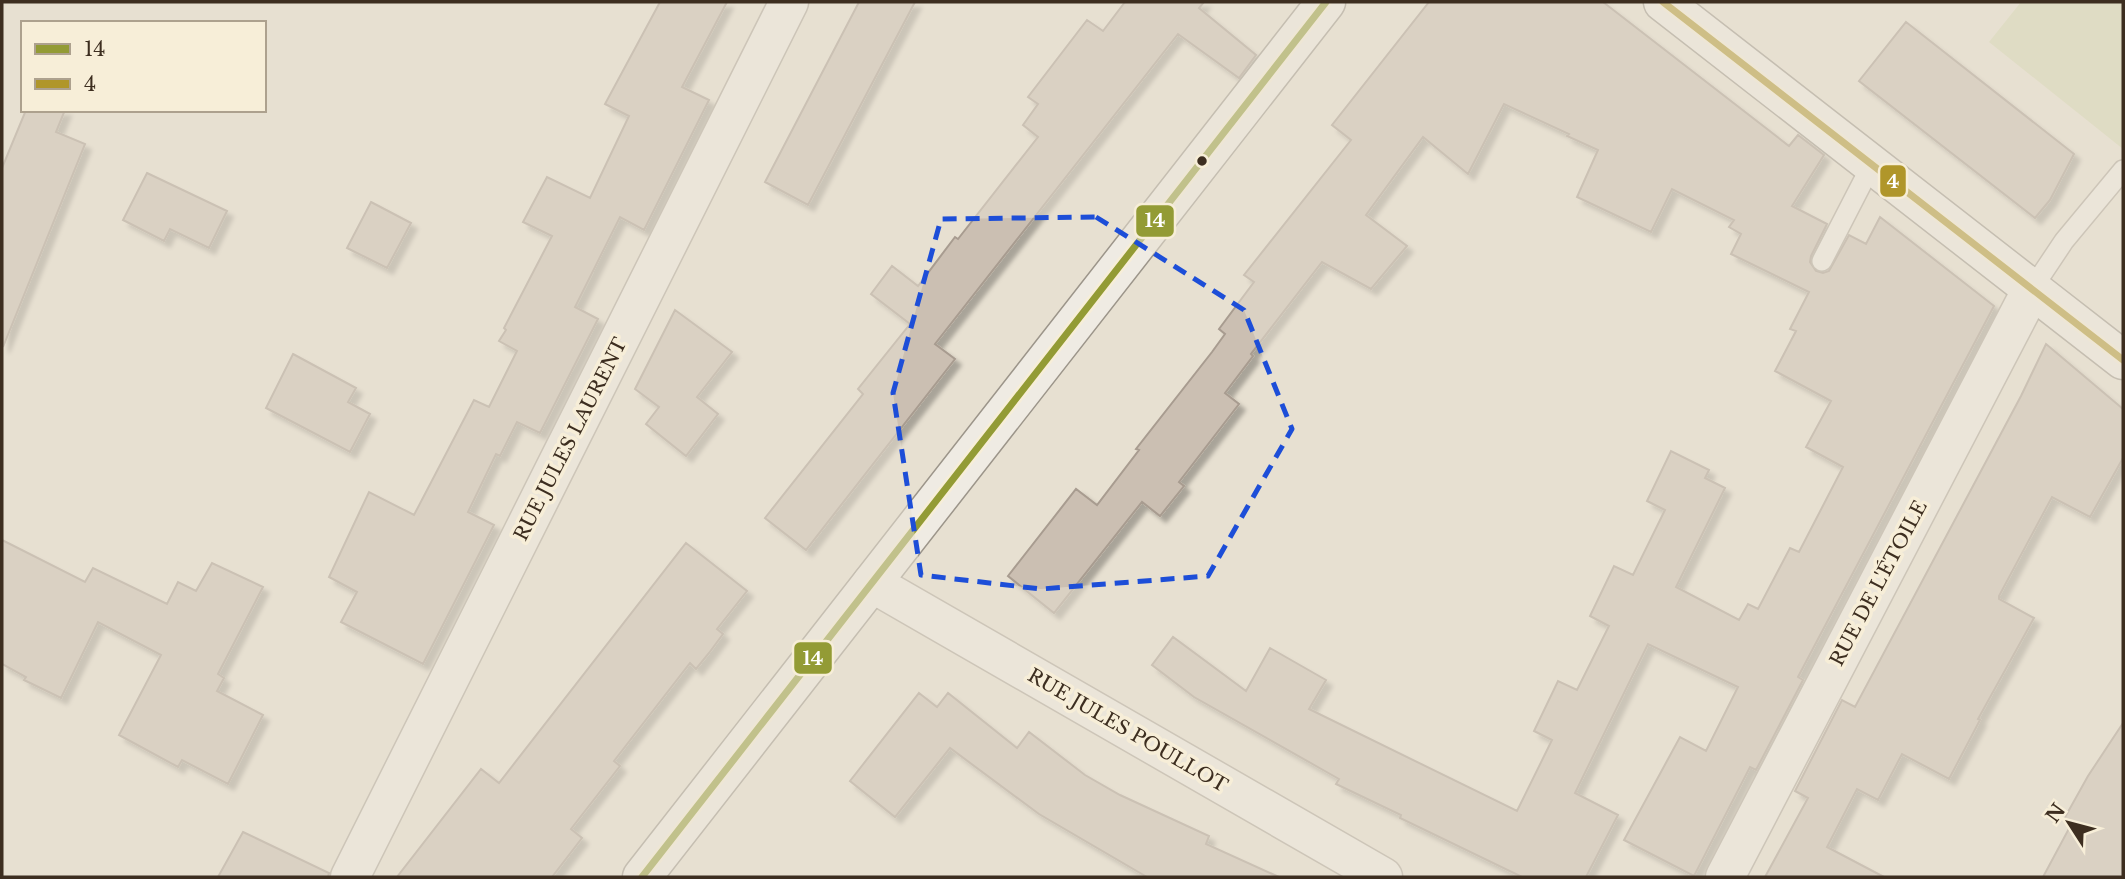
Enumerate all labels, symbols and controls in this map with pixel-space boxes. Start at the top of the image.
legend [21,21,266,112]
text: 14 [84,36,106,62]
text: 4 [84,71,96,97]
unlabelled marker [1195,154,1209,168]
line badge: 4 [1879,164,1907,198]
text: 4 [1887,170,1899,193]
line badge: 14 [1135,204,1175,238]
text: 14 [1145,209,1165,232]
street label: RUE JULES LAURENT [509,334,632,545]
street label: RUE DE L'ÉTOILE [1825,497,1932,670]
line badge: 14 [793,641,833,675]
text: 14 [803,647,823,670]
street label: RUE JULES POULLOT [1024,664,1232,797]
north arrow [2034,788,2104,858]
text: N [2041,799,2070,827]

